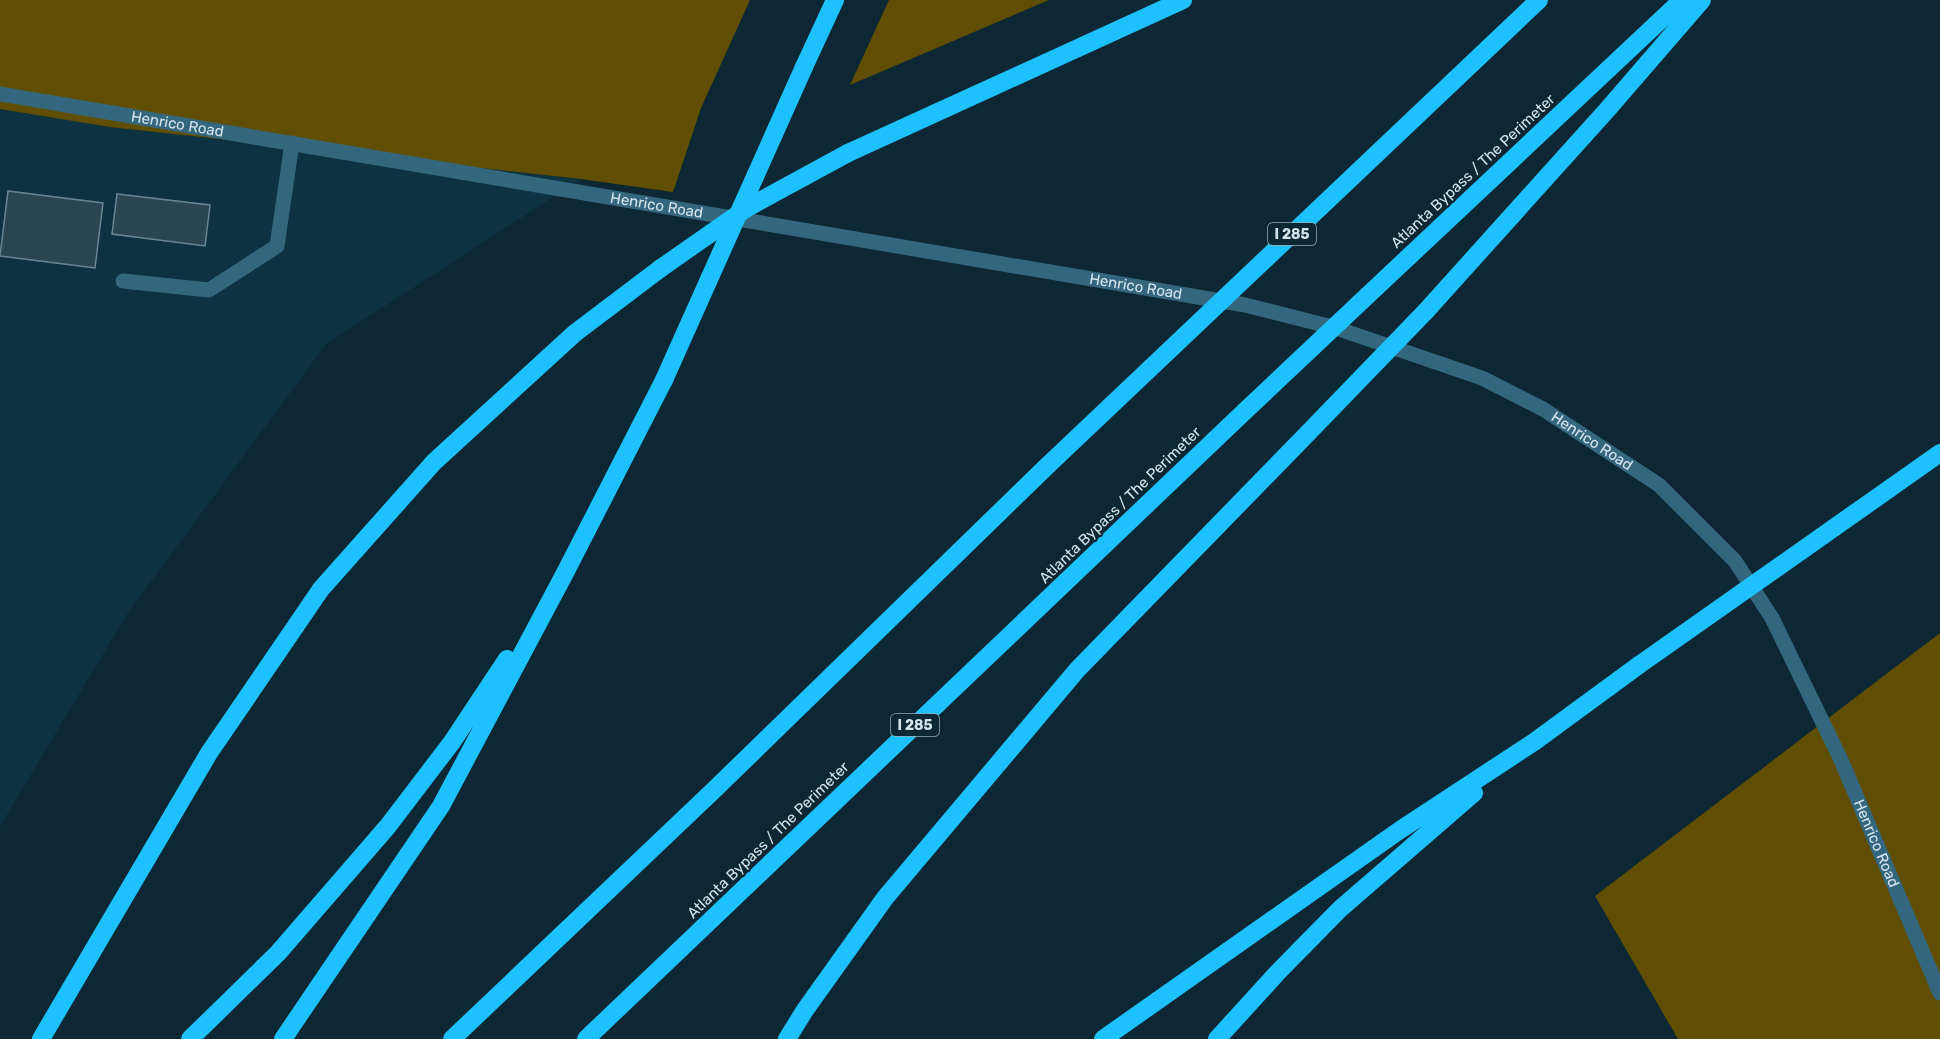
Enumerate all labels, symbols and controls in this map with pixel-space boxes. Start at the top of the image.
street label: Atlanta Bypass / The Perimeter [1387,90,1559,252]
street label: Henrico Road [130,107,225,141]
street label: Henrico Road [609,189,704,222]
road number: I 285 [1268,223,1316,245]
street label: Henrico Road [1088,270,1184,303]
street label: Henrico Road [1548,408,1636,474]
street label: Atlanta Bypass / The Perimeter [1035,423,1205,587]
road number: I 285 [891,714,939,736]
street label: Atlanta Bypass / The Perimeter [683,758,853,922]
street label: Henrico Road [1850,797,1903,890]

